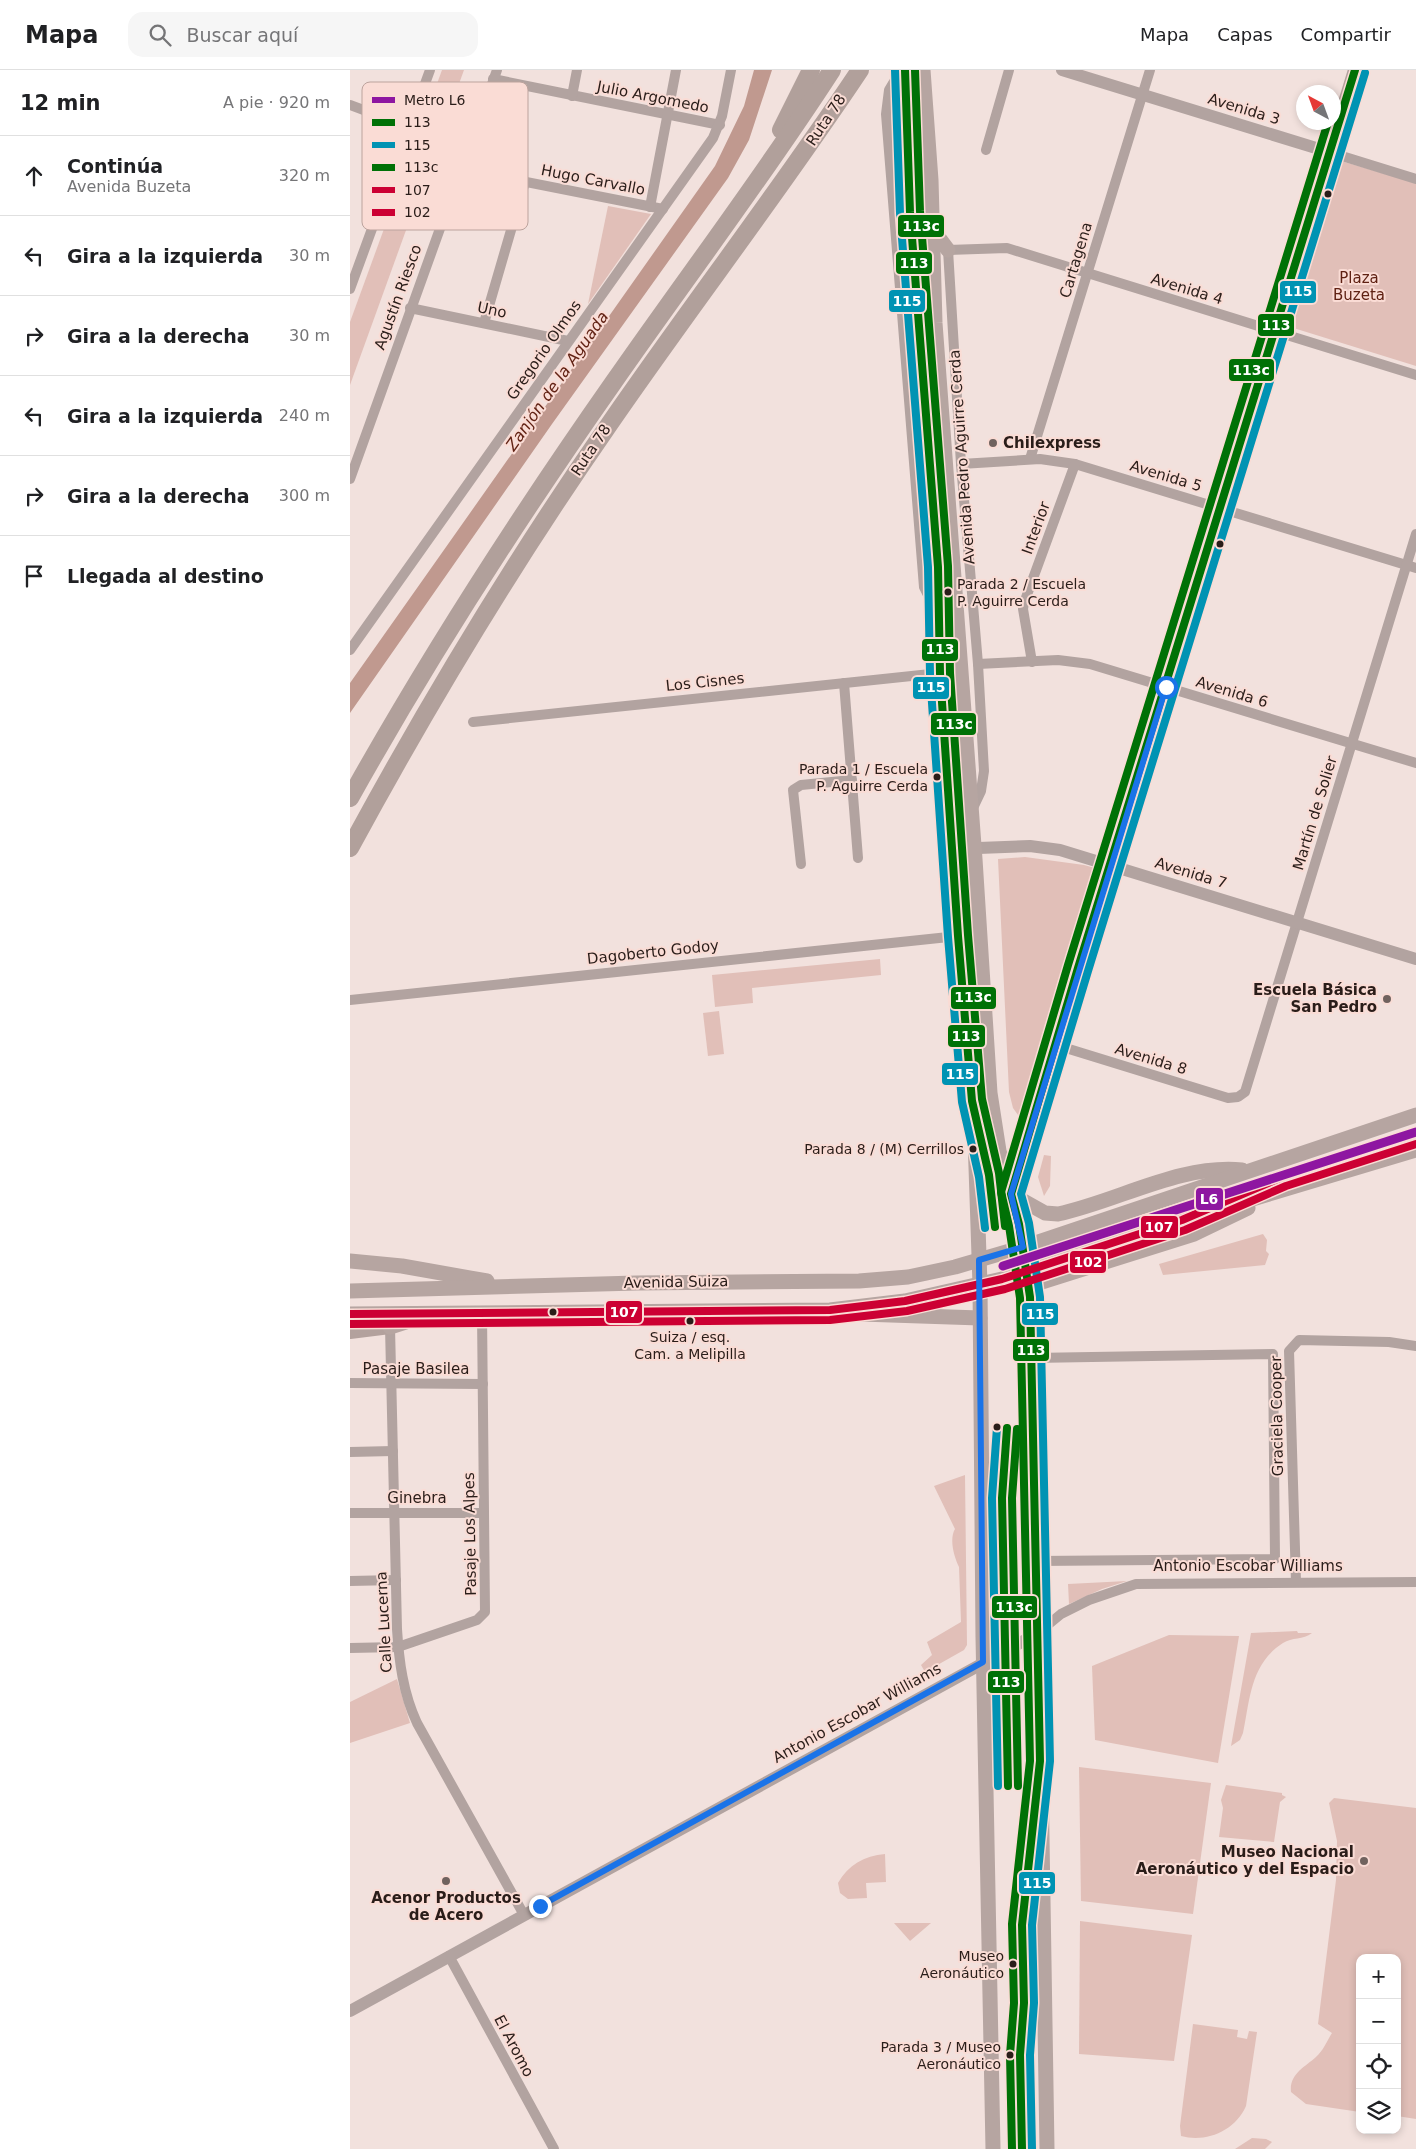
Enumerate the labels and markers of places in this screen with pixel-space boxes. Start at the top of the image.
unlabelled marker [1323,189,1333,199]
place label: Chilexpress [1003,434,1101,452]
marker: Chilexpress [987,437,999,449]
unlabelled marker [1215,539,1225,549]
place label: Parada 2 / Escuela P. Aguirre Cerda [957,576,1086,609]
marker: Parada 2 / Escuela P. Aguirre Cerda [943,587,953,597]
place label: Parada 1 / Escuela P. Aguirre Cerda [799,761,928,794]
marker: Parada 1 / Escuela P. Aguirre Cerda [932,772,942,782]
place label: Escuela Básica San Pedro [1253,981,1377,1016]
marker: Escuela Básica San Pedro [1381,993,1393,1005]
place label: Parada 8 / (M) Cerrillos [804,1141,964,1157]
marker: Parada 8 / (M) Cerrillos [968,1144,978,1154]
unlabelled marker [548,1307,558,1317]
marker: Suiza / esq. Cam. a Melipilla [685,1316,695,1326]
place label: Suiza / esq. Cam. a Melipilla [634,1329,746,1362]
unlabelled marker [992,1422,1002,1432]
place label: Museo Nacional Aeronáutico y del Espacio [1136,1843,1354,1878]
marker: Museo Nacional Aeronáutico y del Espacio [1358,1855,1370,1867]
marker: Acenor Productos de Acero [440,1875,452,1887]
place label: Acenor Productos de Acero [371,1889,521,1924]
place label: Museo Aeronáutico [920,1948,1004,1981]
marker: Museo Aeronáutico [1008,1959,1018,1969]
place label: Parada 3 / Museo Aeronáutico [880,2039,1001,2072]
marker: Parada 3 / Museo Aeronáutico [1005,2050,1015,2060]

